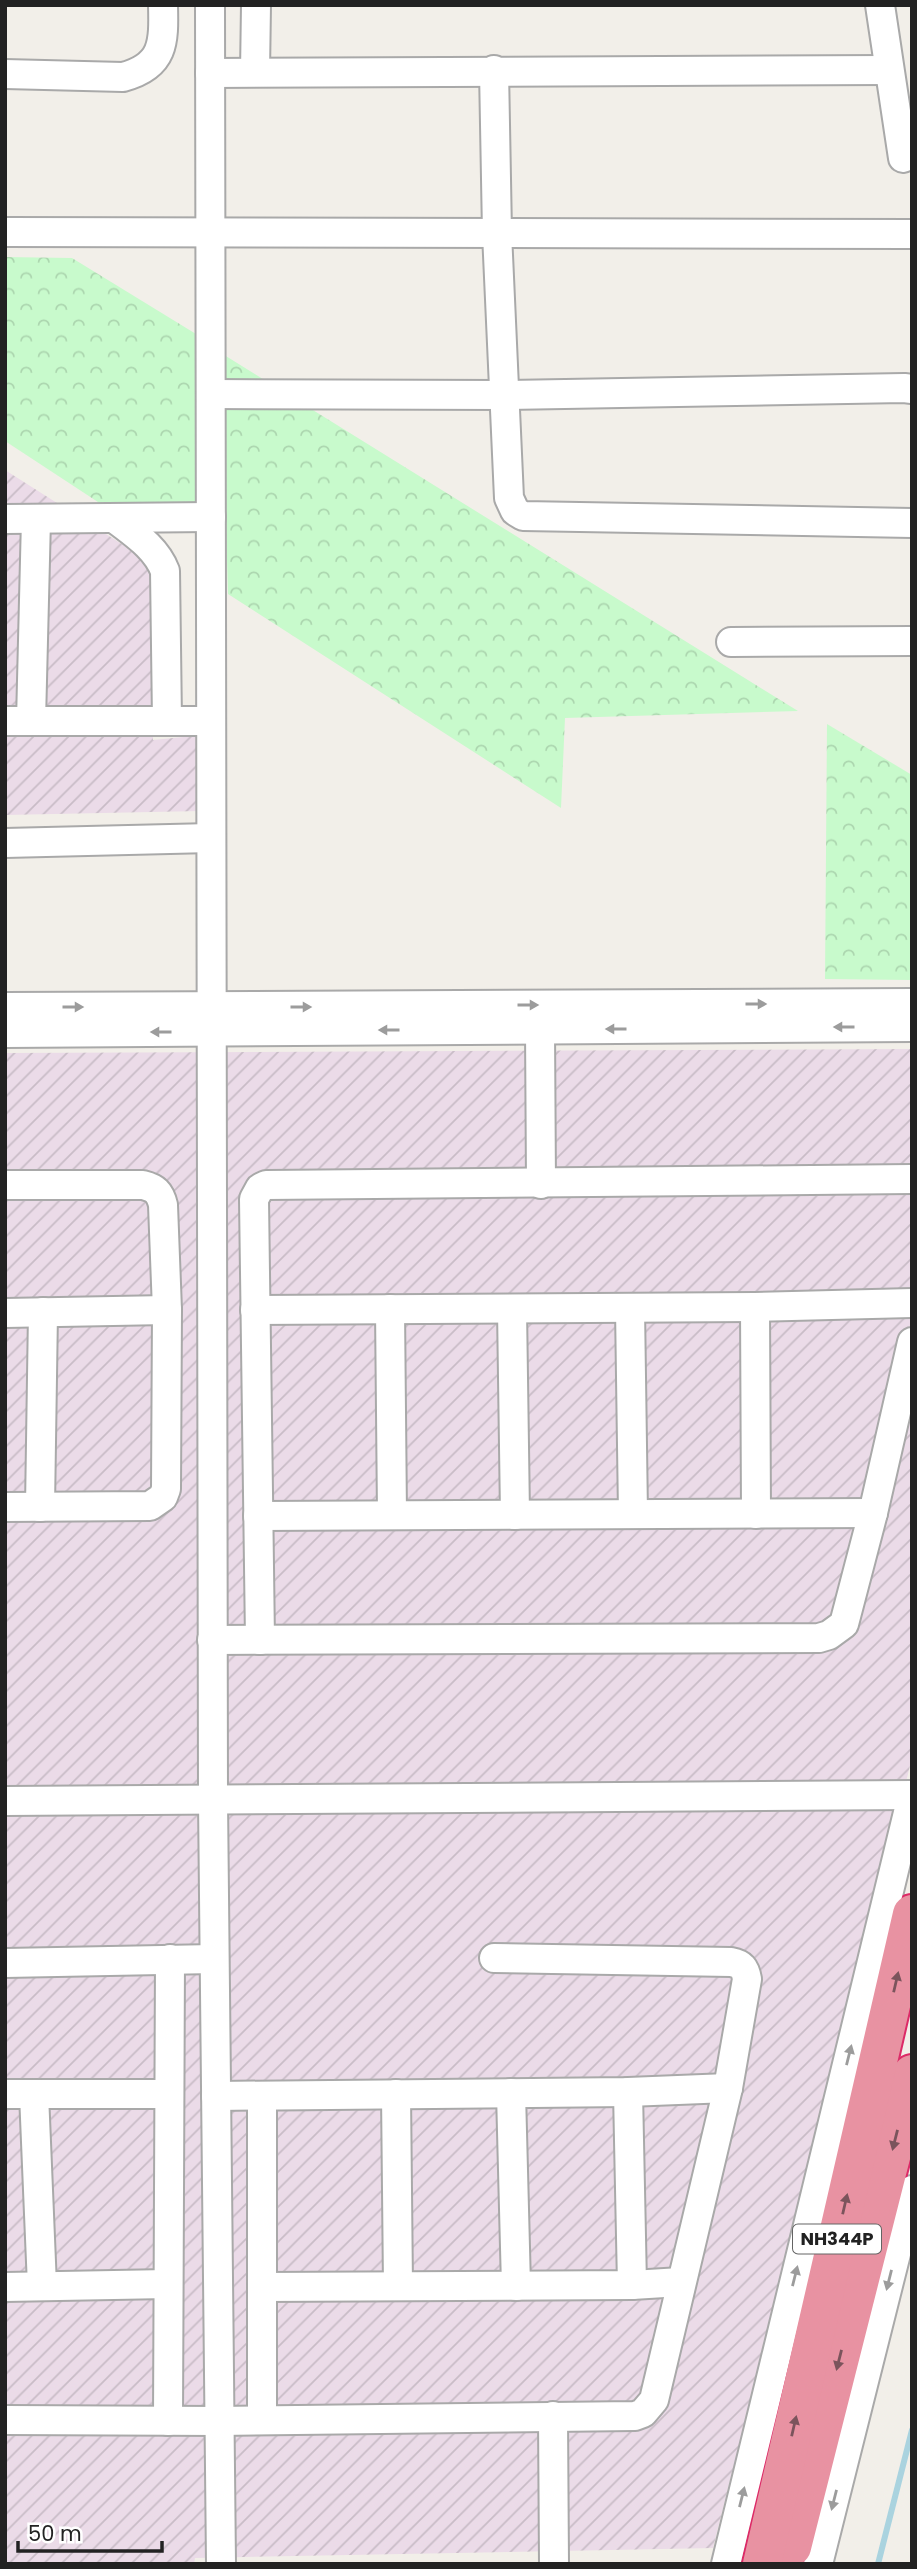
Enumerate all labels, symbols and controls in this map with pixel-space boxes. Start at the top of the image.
one-way arrow [745,998,767,1010]
one-way arrow [518,999,540,1011]
one-way arrow [63,1001,85,1013]
one-way arrow [290,1001,312,1013]
one-way arrow [832,1021,854,1033]
one-way arrow [605,1023,627,1035]
one-way arrow [377,1024,399,1036]
one-way arrow [150,1026,172,1038]
one-way arrow [891,1971,902,1993]
one-way arrow [844,2044,855,2066]
one-way arrow [889,2129,900,2151]
one-way arrow [840,2193,851,2215]
road number: NH344P [793,2224,881,2253]
one-way arrow [790,2265,801,2287]
one-way arrow [883,2269,894,2291]
one-way arrow [833,2349,844,2371]
one-way arrow [789,2415,800,2437]
one-way arrow [737,2486,748,2508]
one-way arrow [828,2489,839,2511]
scale bar [18,2510,161,2554]
text: 50 m [28,2519,82,2548]

